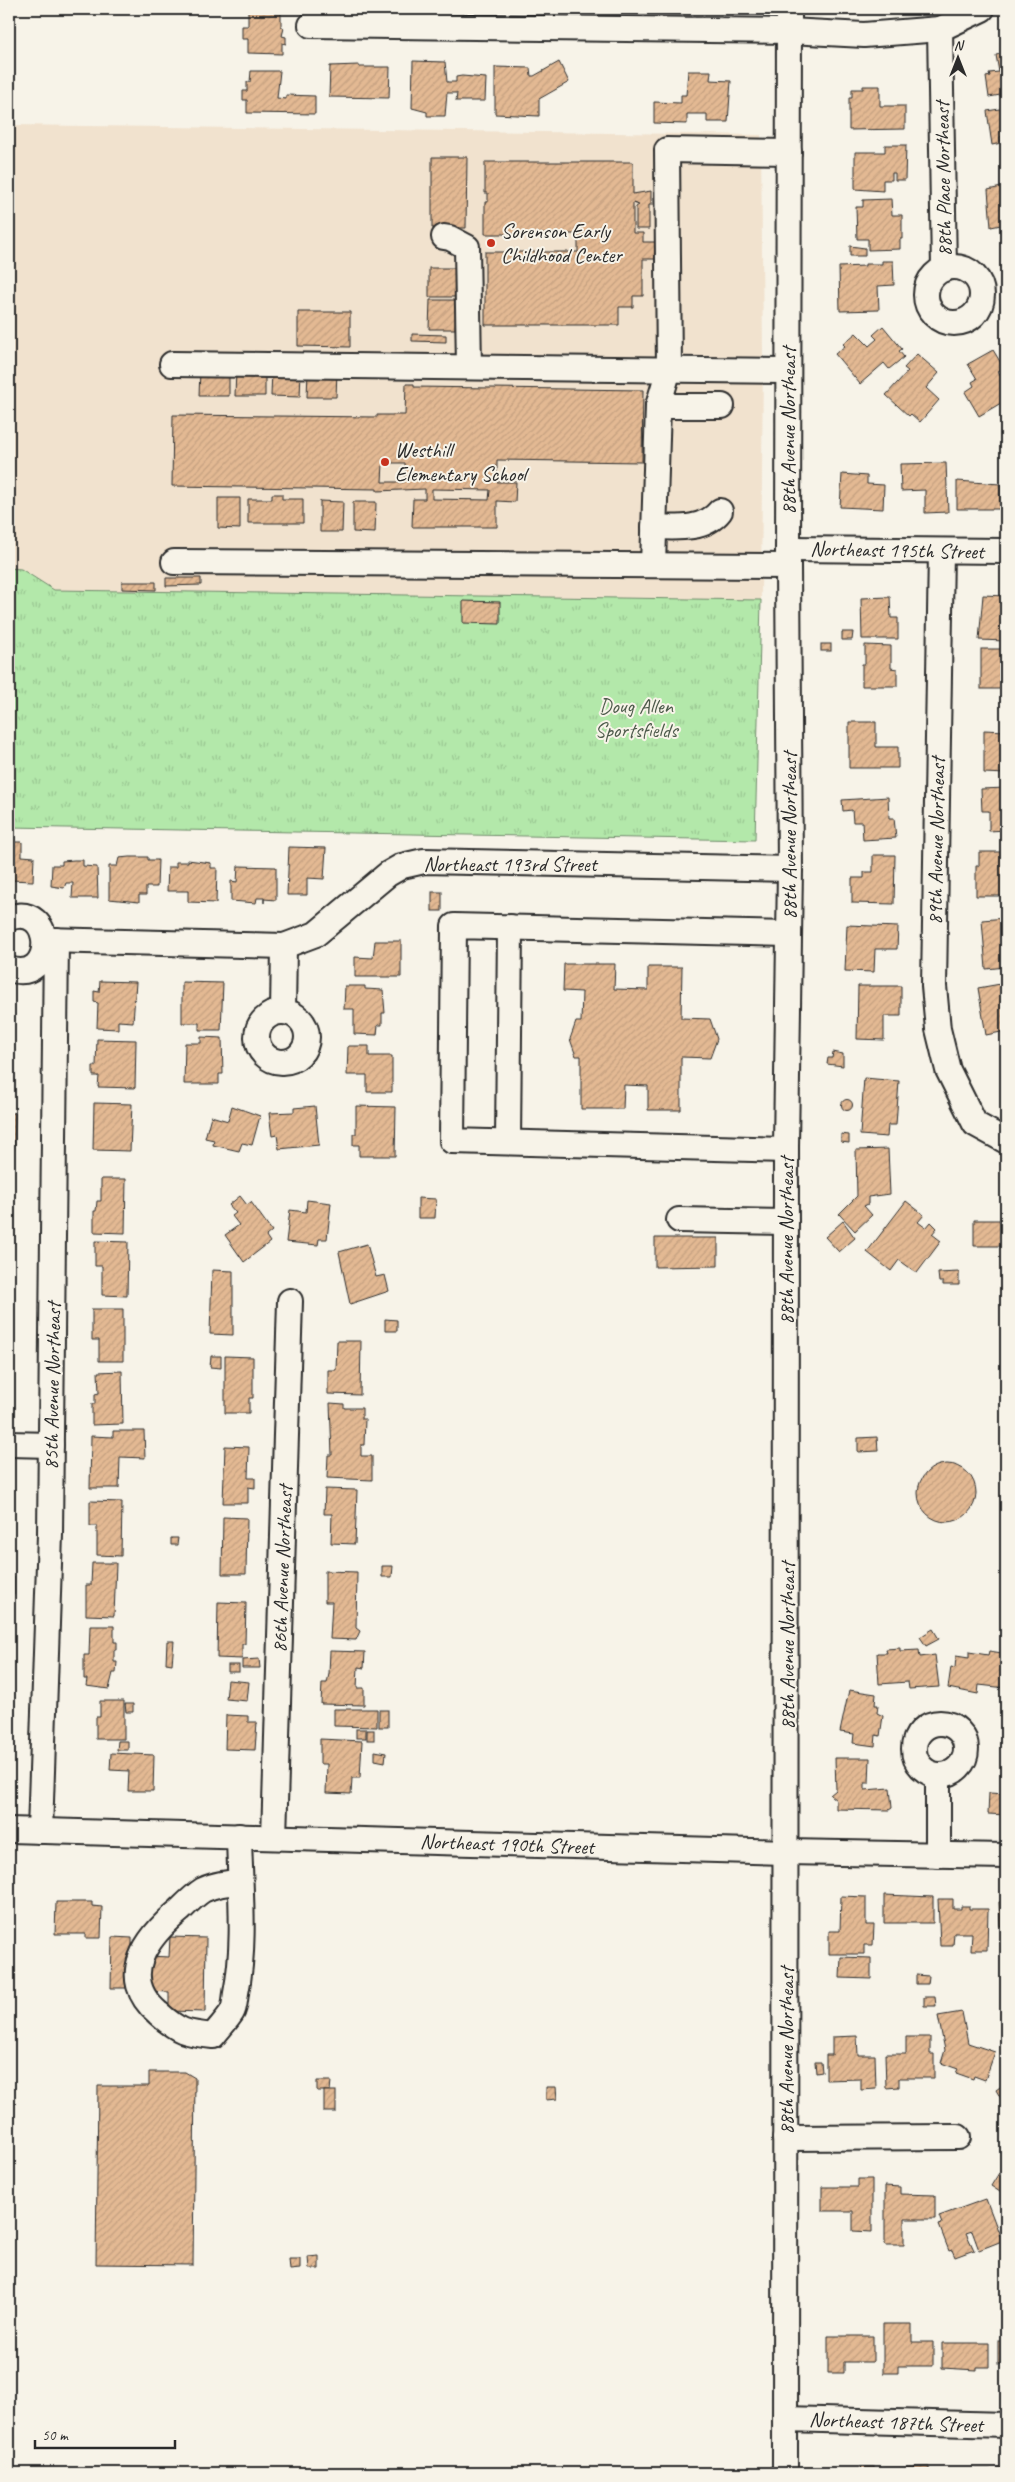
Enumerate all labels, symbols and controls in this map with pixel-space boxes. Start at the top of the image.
north arrow [932,32,982,82]
text: N [954,37,965,54]
street label: 88th Place Northeast [929,98,957,257]
place label: Sorenson Early Childhood Center [501,218,623,268]
marker: Sorenson Early Childhood Center [485,237,497,249]
street label: 88th Avenue Northeast [775,344,801,515]
place label: Westhill Elementary School [395,437,530,487]
marker: Westhill Elementary School [379,456,391,468]
street label: Northeast 195th Street [810,535,986,565]
park label: Doug Allen Sportsfields [595,693,679,743]
street label: 88th Avenue Northeast [776,749,802,920]
street label: 89th Avenue Northeast [922,754,951,925]
street label: Northeast 193rd Street [423,851,599,877]
street label: 88th Avenue Northeast [773,1154,799,1325]
street label: 85th Avenue Northeast [38,1299,67,1470]
street label: 86th Avenue Northeast [266,1482,298,1653]
street label: 88th Avenue Northeast [774,1559,800,1730]
street label: Northeast 190th Street [420,1828,596,1860]
street label: 88th Avenue Northeast [773,1964,799,2135]
street label: Northeast 187th Street [809,2406,985,2438]
scale bar [35,2417,175,2449]
text: 50 m [42,2426,69,2445]

